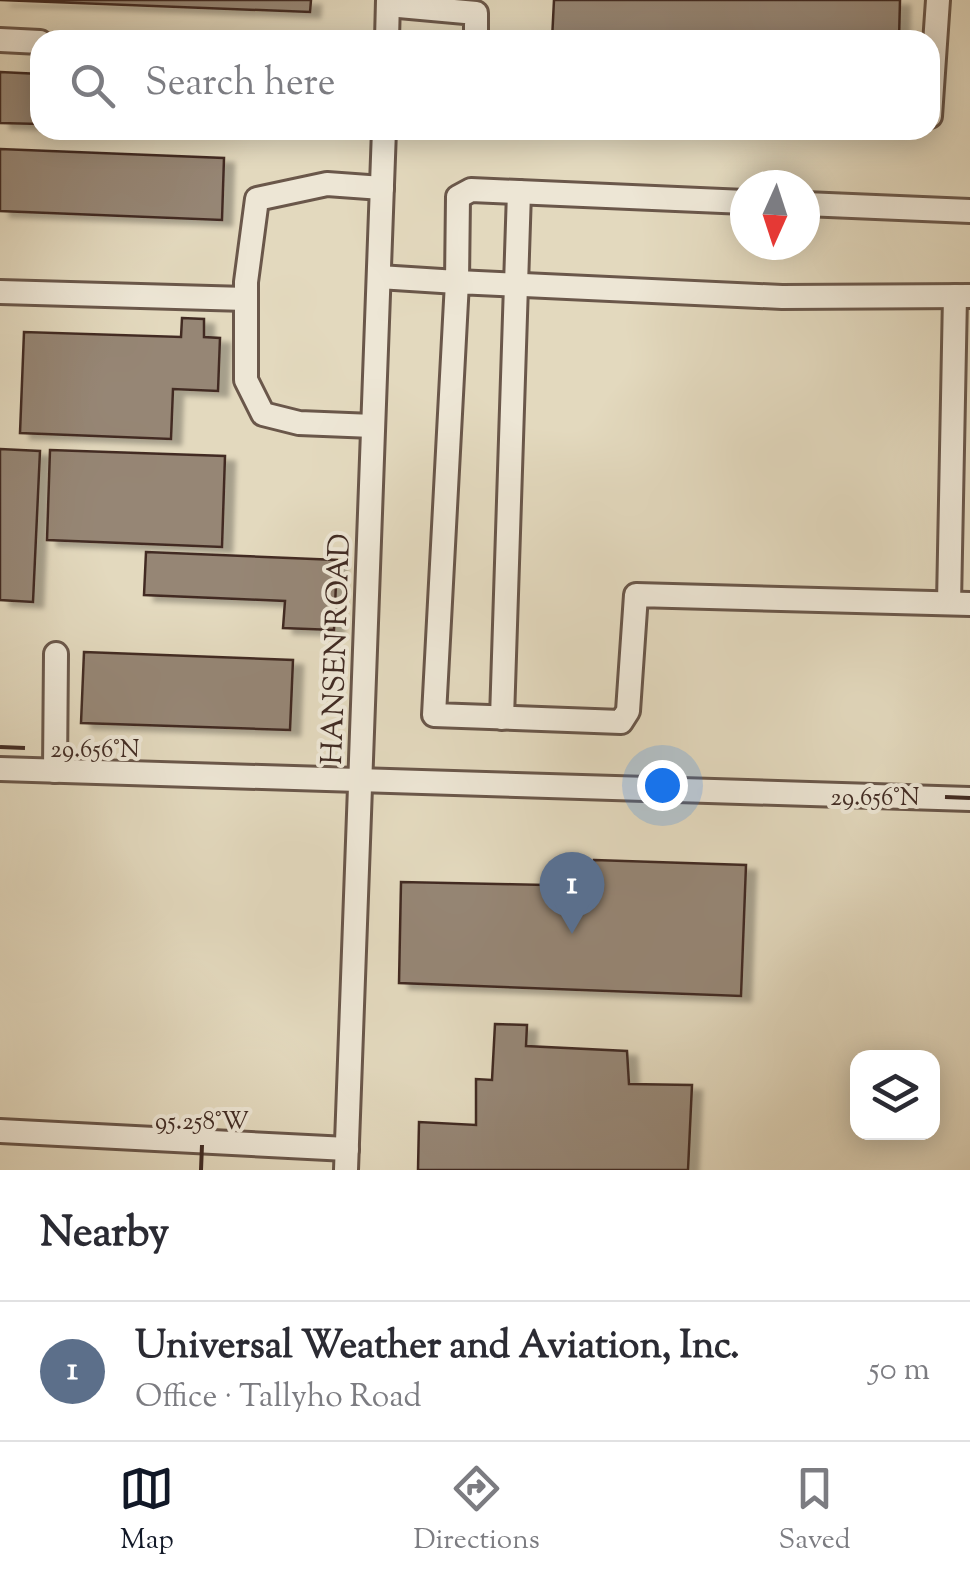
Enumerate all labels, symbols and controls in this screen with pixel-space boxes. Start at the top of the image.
search box [30,30,940,140]
icon: search [65,58,120,113]
text: Search here [145,58,336,112]
north arrow [730,170,820,260]
street label: HANSEN ROAD [312,533,363,765]
text: 29.656°N [50,733,140,769]
your location [637,760,688,811]
text: 29.656°N [830,781,920,817]
pin: 1 [540,852,604,934]
map controls [850,1050,940,1140]
button: layers [850,1050,940,1140]
text: 95.258°W [155,1105,249,1141]
text: Nearby [40,1205,169,1265]
text: Universal Weather and Aviation, Inc. [135,1321,740,1375]
text: 1 [67,1348,78,1394]
text: 50 m [869,1348,930,1394]
text: Office · Tallyho Road [135,1375,422,1421]
tab: Map [119,1461,174,1561]
tab: Directions [413,1461,540,1561]
tab: Saved [779,1461,851,1561]

